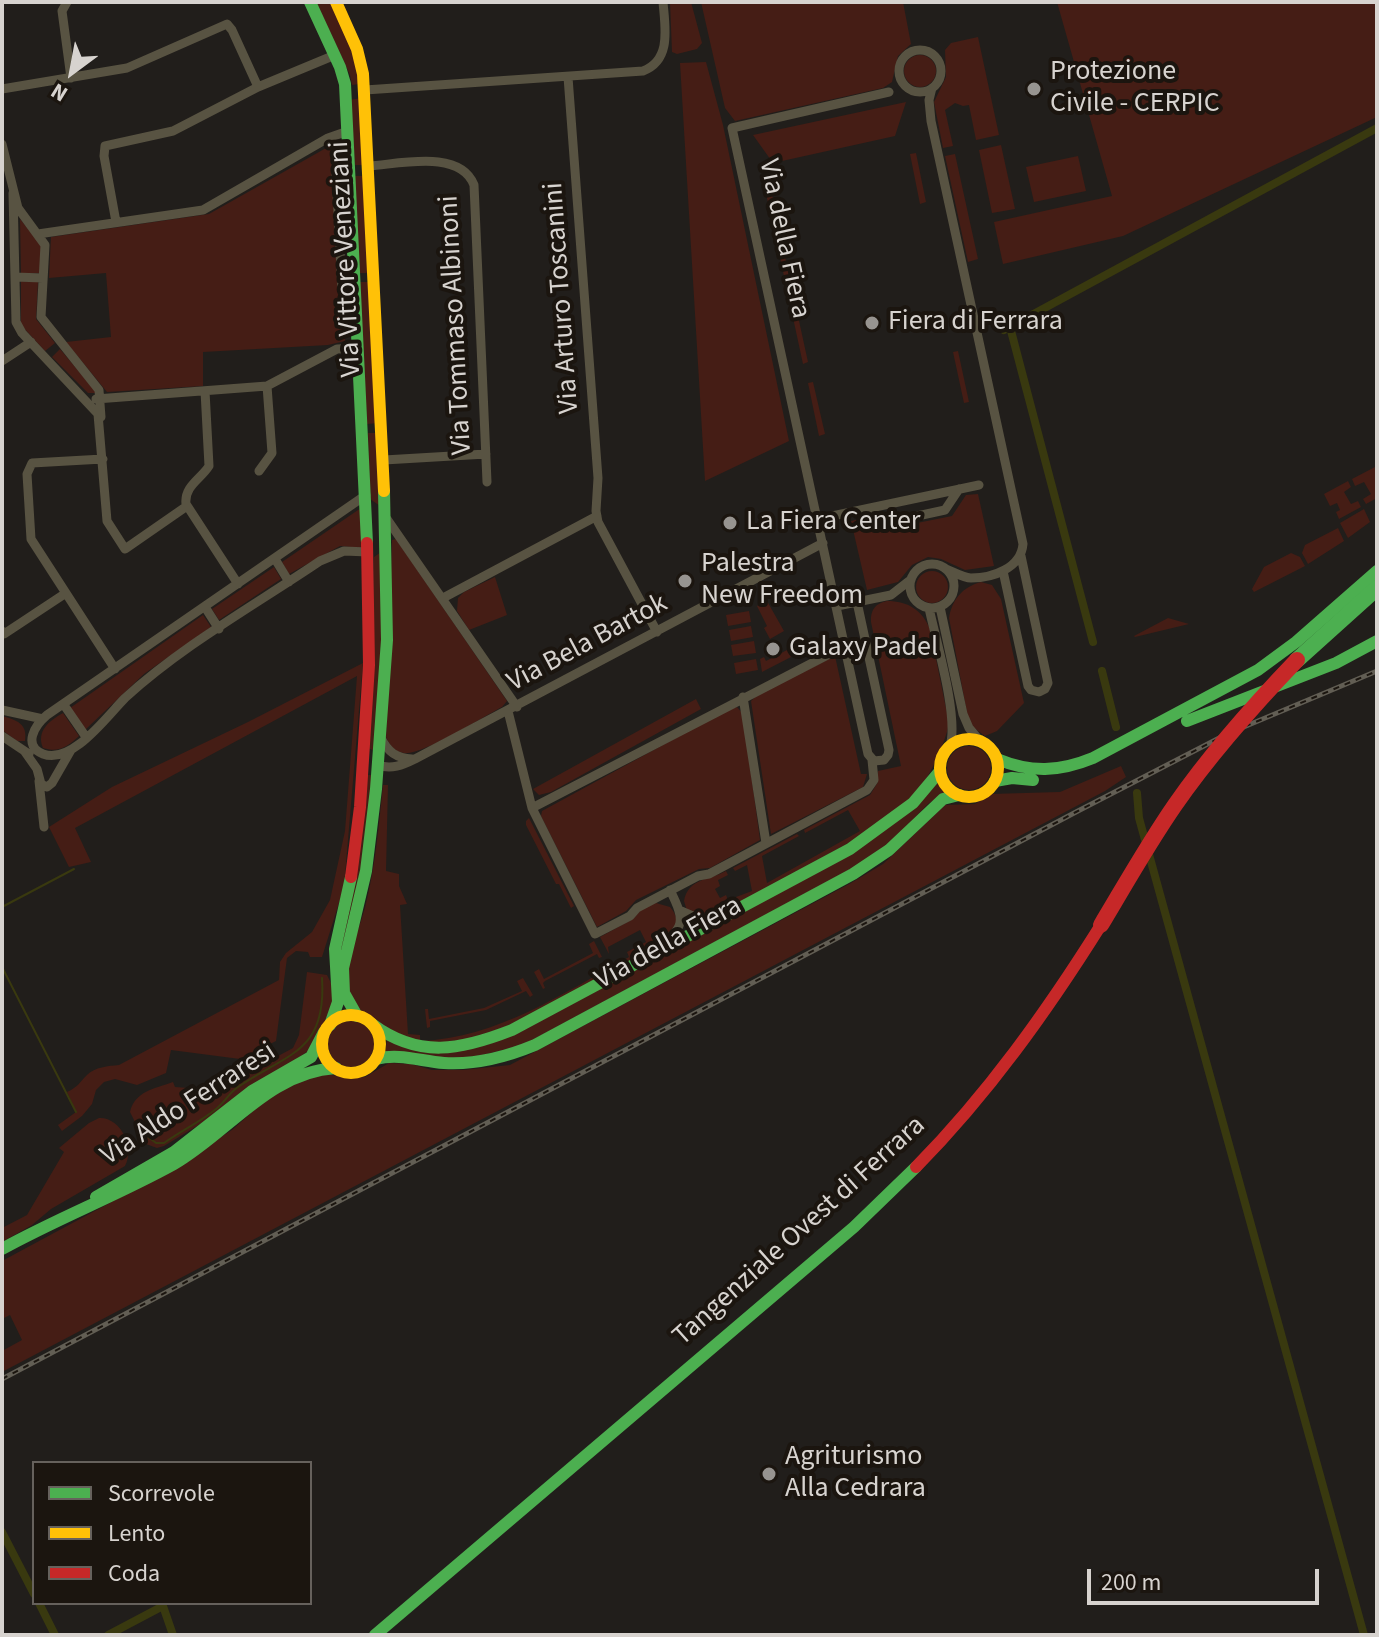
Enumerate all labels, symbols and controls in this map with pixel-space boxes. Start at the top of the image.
north arrow [32,32,112,112]
place label: Protezione Civile - CERPIC [1050,56,1220,122]
text: N [45,75,74,110]
marker: Protezione Civile - CERPIC [1025,80,1043,98]
street label: Via Vittore Veneziani [324,140,370,378]
street label: Via della Fiera [750,156,816,322]
street label: Via Arturo Toscanini [538,181,588,415]
street label: Via Tommaso Albinoni [433,194,481,456]
place label: Fiera di Ferrara [888,306,1063,340]
marker: Fiera di Ferrara [863,314,881,332]
place label: La Fiera Center [746,506,921,540]
marker: La Fiera Center [721,514,739,532]
place label: Palestra New Freedom [701,548,863,614]
marker: Palestra New Freedom [676,572,694,590]
street label: Via Bela Bartok [502,588,674,700]
place label: Galaxy Padel [789,632,938,666]
marker: Galaxy Padel [764,640,782,658]
street label: Via della Fiera [590,890,748,998]
street label: Via Aldo Ferraresi [95,1036,283,1174]
street label: Tangenziale Ovest di Ferrara [667,1110,933,1354]
place label: Agriturismo Alla Cedrara [785,1441,926,1507]
legend [32,1461,312,1605]
marker: Agriturismo Alla Cedrara [760,1465,778,1483]
text: Scorrevole [108,1476,215,1511]
text: Lento [108,1516,165,1551]
scale bar [1091,1553,1323,1603]
text: Coda [108,1556,160,1591]
text: 200 m [1101,1565,1161,1600]

